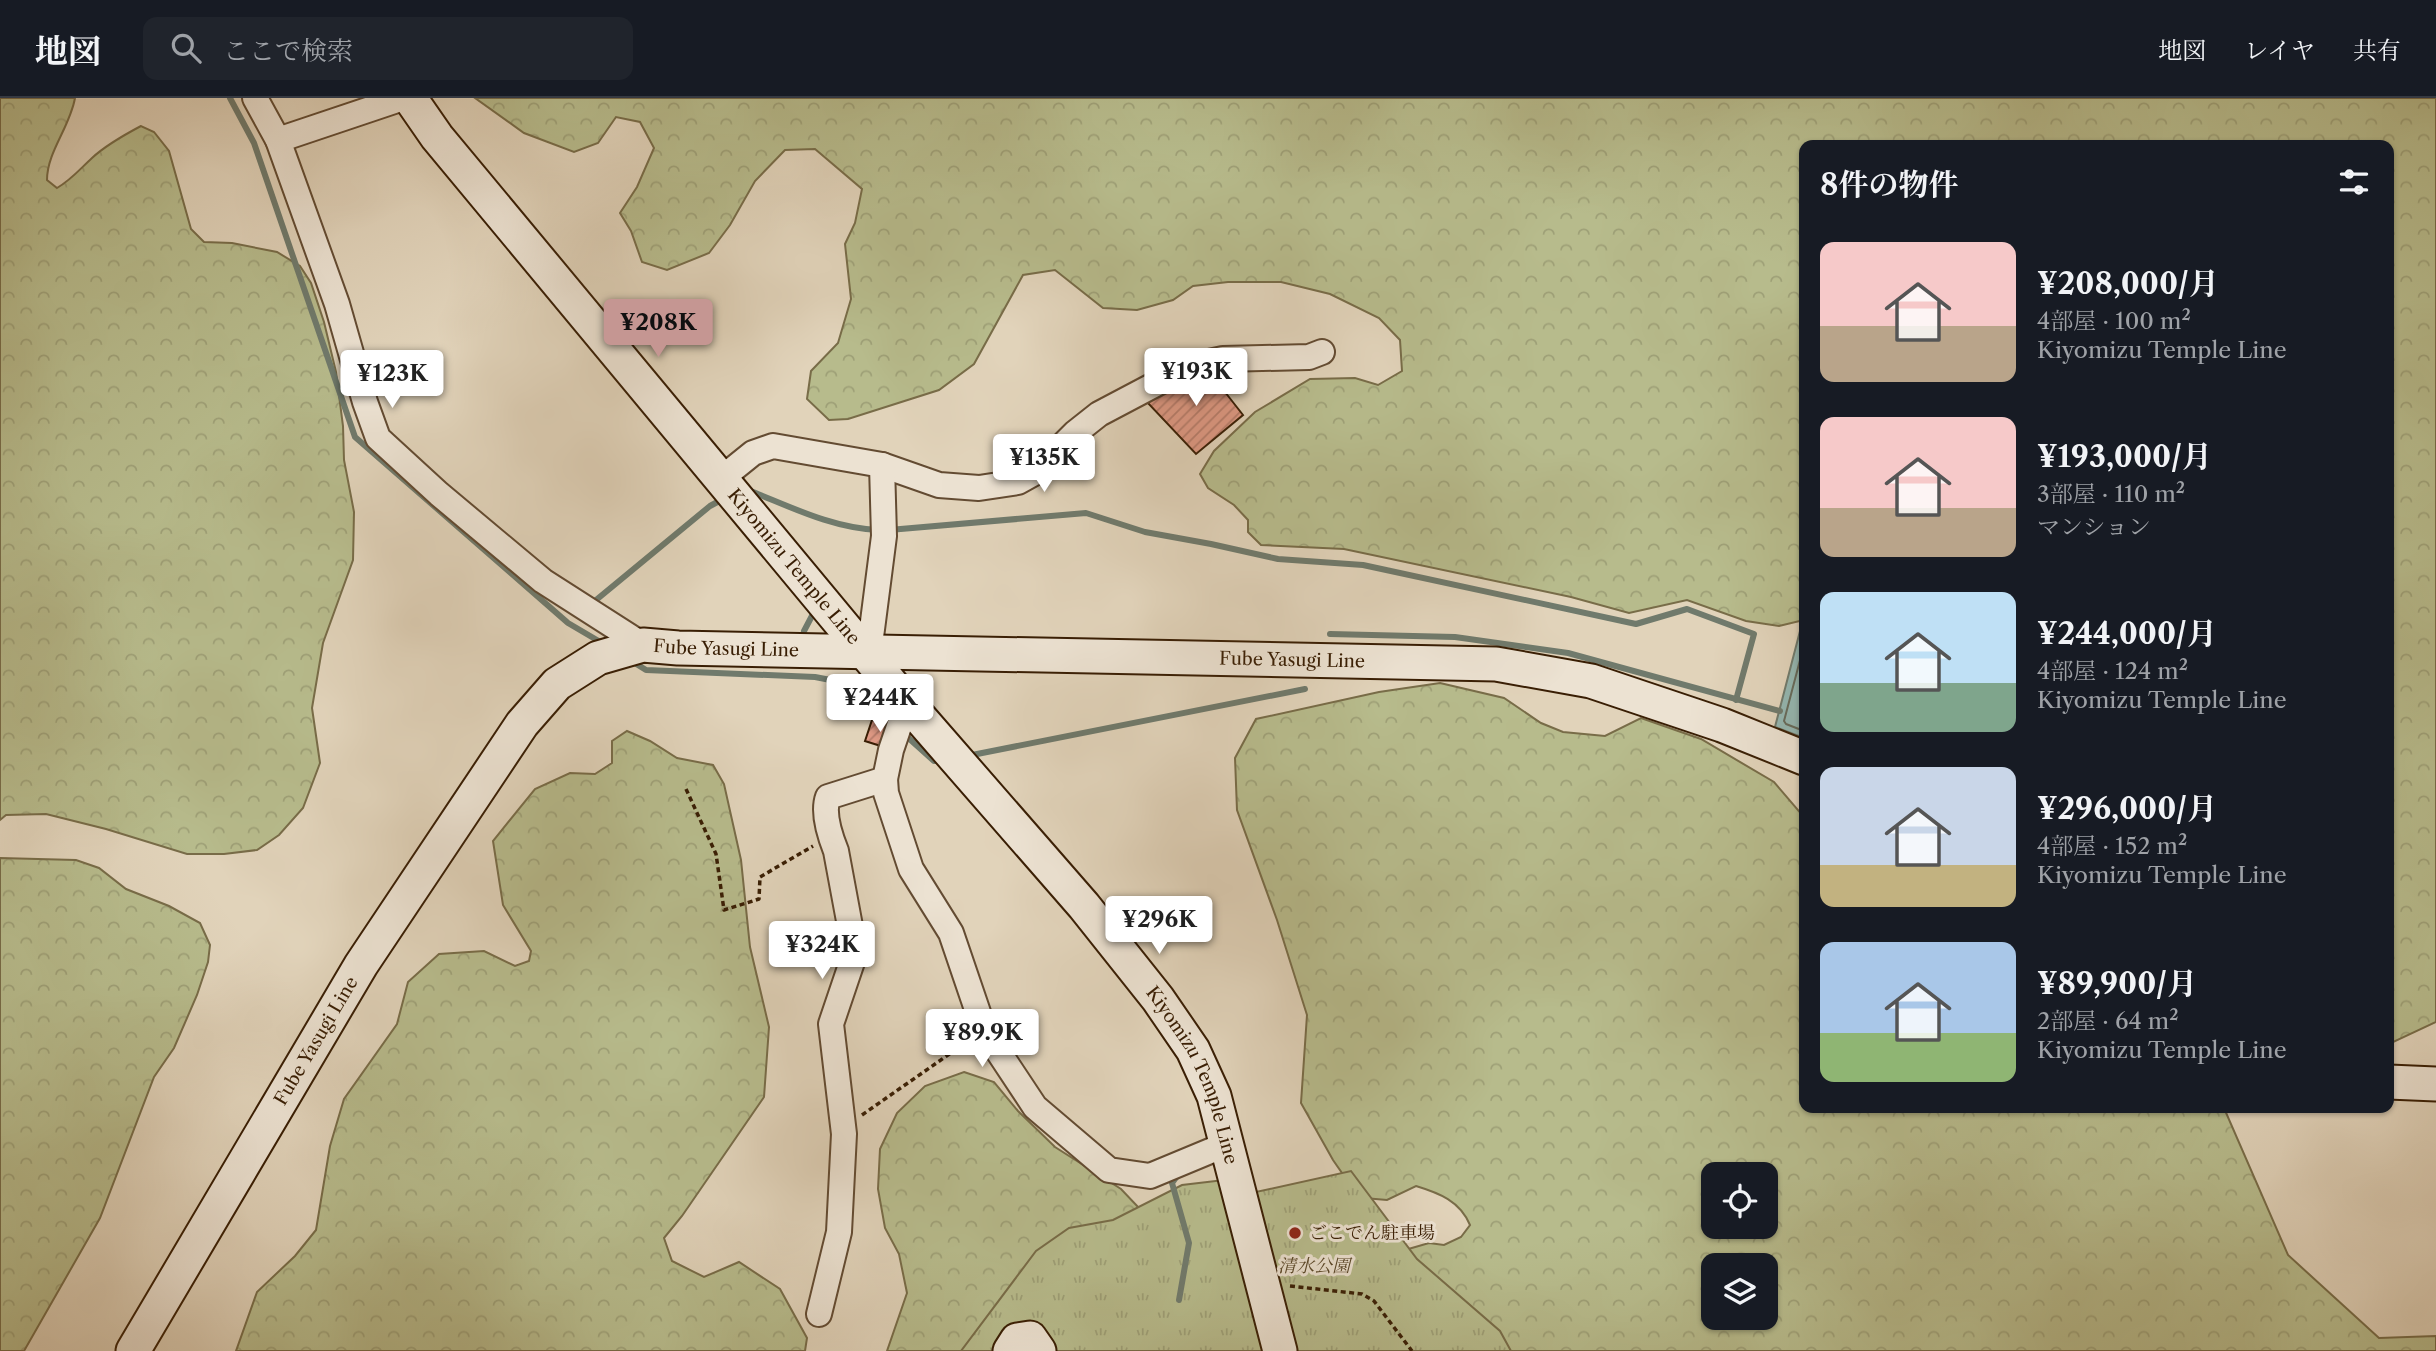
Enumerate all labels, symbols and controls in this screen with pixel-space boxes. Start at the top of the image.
search box [143,17,633,80]
icon: search [167,29,205,67]
text: 地図 [35,31,101,72]
text: ここで検索 [223,35,353,67]
text: 地図 [2158,36,2206,65]
text: レイヤ [2244,36,2315,65]
text: 共有 [2353,36,2401,65]
icon: filters [2335,163,2373,201]
text: 8件の物件 [1820,166,1958,203]
text: ¥208,000/月 [2037,265,2219,302]
icon: home [1876,270,1960,354]
pin: ¥208K [609,300,707,359]
text: 4部屋 · 100 m² [2037,307,2191,335]
text: ¥208K [620,308,696,336]
text: Kiyomizu Temple Line [2037,336,2287,364]
pin: ¥193K [1147,348,1245,408]
pin: ¥123K [343,350,441,410]
text: ¥193K [1160,357,1232,385]
text: ¥123K [356,359,428,387]
pin: ¥135K [995,434,1093,494]
text: ¥193,000/月 [2037,438,2212,475]
text: ¥135K [1009,443,1079,471]
icon: home [1876,445,1960,529]
text: 3部屋 · 110 m² [2037,480,2185,508]
street label: Kiyomizu Temple Line [723,484,865,649]
text: マンション [2037,513,2151,541]
text: ¥244,000/月 [2037,615,2217,652]
icon: home [1876,620,1960,704]
street label: Fube Yasugi Line [652,635,799,661]
street label: Fube Yasugi Line [1219,648,1365,672]
text: 4部屋 · 124 m² [2037,657,2188,685]
pin: ¥244K [831,674,929,734]
text: ¥244K [843,683,917,711]
text: Kiyomizu Temple Line [2037,686,2287,714]
text: ¥296,000/月 [2037,790,2217,827]
icon: home [1876,795,1960,879]
text: 4部屋 · 152 m² [2037,832,2187,860]
text: Kiyomizu Temple Line [2037,861,2287,889]
pin: ¥296K [1110,896,1208,956]
text: ¥296K [1121,905,1197,933]
pin: ¥324K [773,922,871,981]
text: ¥324K [785,930,859,958]
text: ¥89,900/月 [2037,965,2197,1002]
icon: home [1876,970,1960,1054]
street label: Fube Yasugi Line [270,973,363,1109]
street label: Kiyomizu Temple Line [1141,982,1242,1167]
text: 2部屋 · 64 m² [2037,1007,2179,1035]
pin: ¥89.9K [925,1010,1039,1069]
text: ¥89.9K [942,1018,1022,1046]
text: Kiyomizu Temple Line [2037,1036,2287,1064]
map controls [1701,1162,1778,1330]
button: locate [1701,1162,1778,1239]
place label: ごこでん駐車場 [1309,1222,1435,1244]
marker: ごこでん駐車場 [1287,1225,1303,1241]
button: layers [1701,1253,1778,1330]
park label: 清水公園 [1278,1255,1353,1277]

